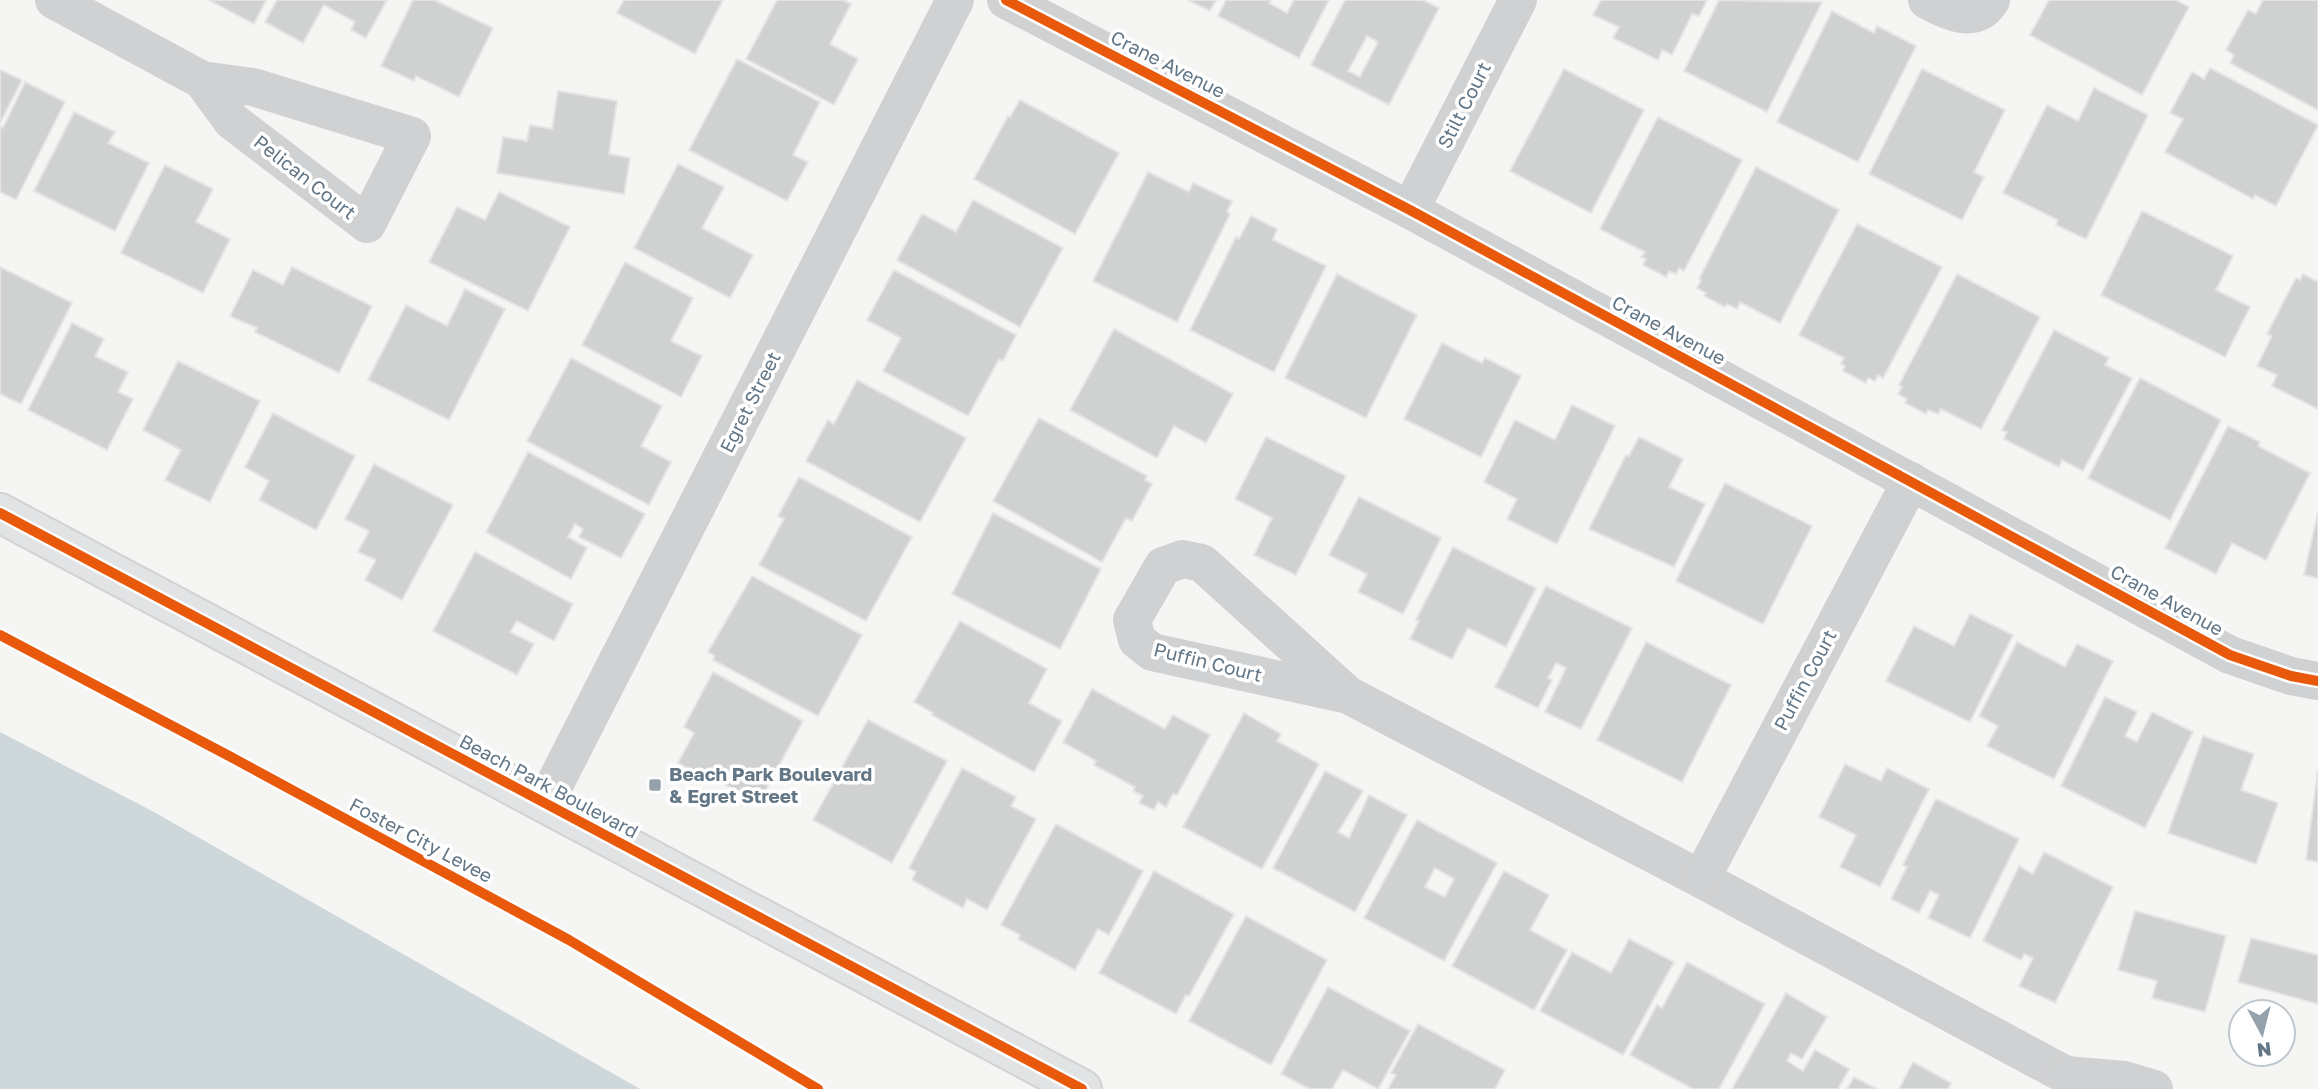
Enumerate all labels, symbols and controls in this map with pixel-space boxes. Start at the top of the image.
street label: Crane Avenue [1107,25,1229,102]
street label: Stilt Court [1432,58,1495,152]
street label: Pelican Court [250,130,361,224]
street label: Crane Avenue [1608,290,1730,369]
street label: Egret Street [714,348,785,456]
street label: Crane Avenue [2107,559,2228,640]
street label: Puffin Court [1768,625,1841,734]
street label: Puffin Court [1152,637,1265,686]
street label: Beach Park Boulevard [456,729,643,842]
place label: Beach Park Boulevard & Egret Street [669,762,872,807]
marker: Beach Park Boulevard & Egret Street [647,777,663,793]
street label: Foster City Levee [346,792,497,887]
north arrow [2227,998,2297,1068]
text: N [2256,1038,2273,1063]

